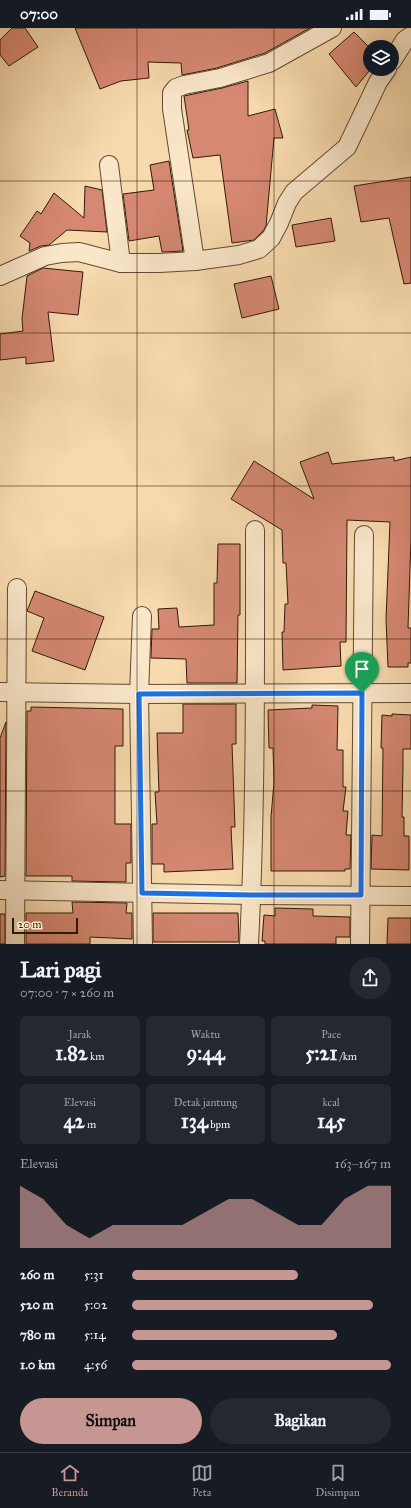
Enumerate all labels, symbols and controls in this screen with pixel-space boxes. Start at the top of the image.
text: 07:00 [20,5,58,23]
map controls [363,40,399,76]
button: layers [363,40,399,76]
pin [345,652,379,693]
icon: arrive [351,658,373,680]
scale bar [12,916,78,935]
text: 20 m [18,918,41,931]
text: Lari pagi [20,956,101,983]
button: share [349,957,391,999]
text: 07:00 · 7 × 260 m [20,985,114,1001]
text: Jarak [68,1028,91,1041]
text: Waktu [191,1028,220,1041]
text: Pace [321,1028,341,1041]
text: 1.82 [55,1041,88,1065]
text: 9:44 [186,1041,225,1065]
text: 5:21 [305,1041,337,1065]
text: km [88,1050,104,1063]
text: /km [337,1050,357,1063]
text: Elevasi [64,1096,96,1109]
text: Detak jantung [174,1096,237,1109]
text: kcal [323,1096,340,1109]
text: 42 [64,1109,85,1133]
text: 134 [181,1109,208,1133]
text: 145 [317,1109,345,1133]
text: m [85,1118,96,1131]
text: bpm [208,1118,230,1131]
text: Elevasi [20,1156,58,1172]
text: 163–167 m [335,1156,391,1172]
text: 260 m [20,1267,54,1283]
text: 5:31 [84,1267,104,1283]
text: 520 m [20,1297,54,1313]
text: 5:02 [84,1297,107,1313]
text: 780 m [20,1327,55,1343]
text: 5:14 [84,1327,106,1343]
text: 1.0 km [20,1357,55,1373]
text: 4:56 [84,1357,107,1373]
button: Simpan [20,1398,202,1444]
button: Bagikan [210,1398,391,1444]
tab: Beranda [51,1462,88,1499]
tab: Peta [191,1462,213,1499]
tab: Disimpan [316,1462,360,1499]

